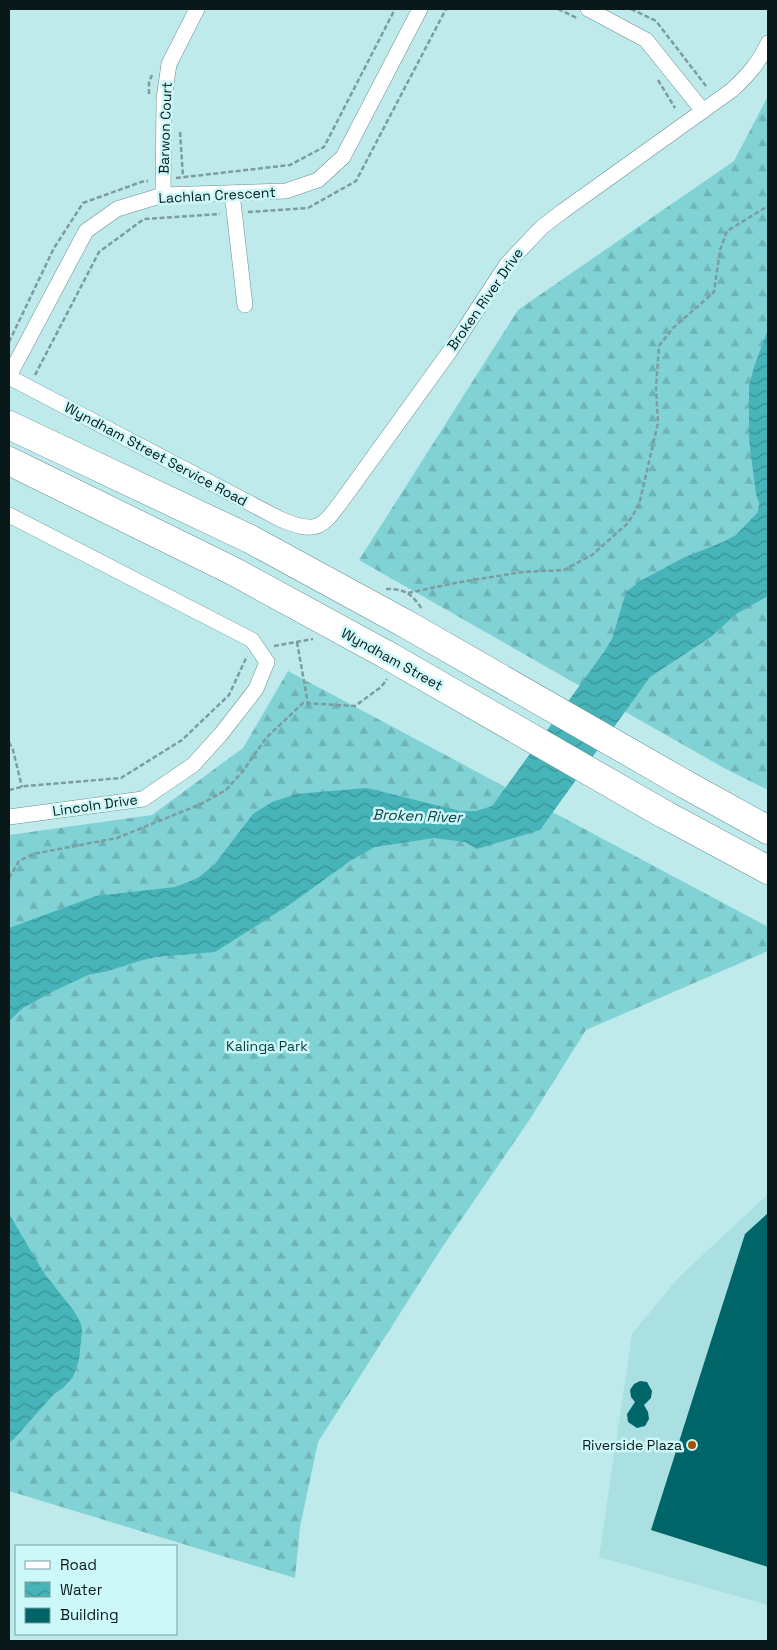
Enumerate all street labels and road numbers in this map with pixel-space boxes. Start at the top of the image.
street label: Barwon Court [154,82,176,174]
street label: Lachlan Crescent [158,183,276,207]
street label: Broken River Drive [443,244,527,354]
street label: Wyndham Street Service Road [61,398,251,510]
street label: Wyndham Street [338,624,446,694]
street label: Lincoln Drive [51,790,139,820]

